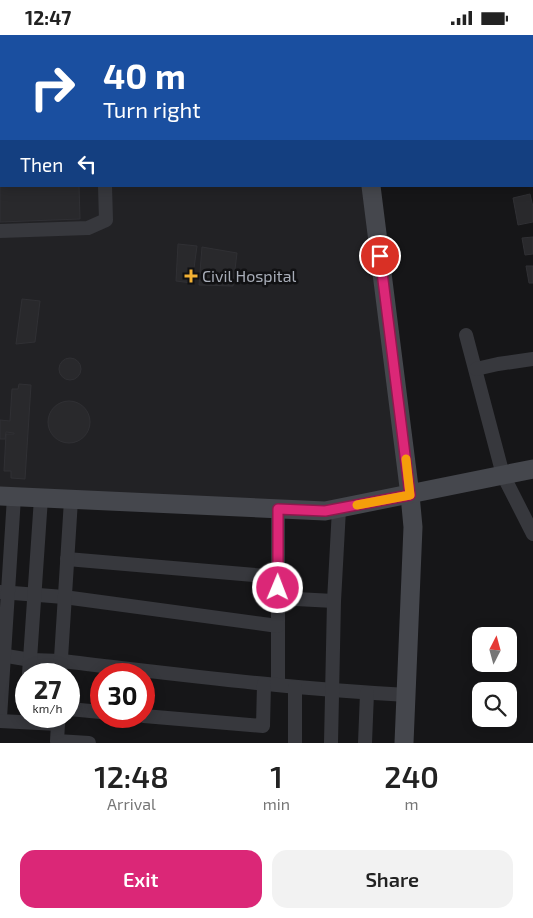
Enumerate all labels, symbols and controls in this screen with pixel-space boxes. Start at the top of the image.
text: 12:47 [25,6,71,29]
text: 40 m [103,54,186,96]
icon: right [20,55,85,120]
text: Turn right [103,96,201,122]
icon: left [73,150,101,178]
text: Then [20,153,63,176]
pin [359,235,401,277]
icon: arrive [366,242,394,270]
place label: Civil Hospital [202,266,296,285]
marker: Civil Hospital [184,269,198,283]
position arrow [251,561,303,613]
north arrow [472,627,518,673]
map controls [472,627,517,727]
speed limit sign: 30 [90,663,155,728]
text: 27 [34,674,61,704]
button: search [472,682,517,727]
text: km/h [33,701,62,715]
text: 12:48 [94,758,169,794]
text: 1 [270,758,283,794]
text: 240 [384,758,439,794]
text: Arrival [107,794,156,813]
text: min [263,794,290,813]
text: m [404,794,419,813]
button: Exit [20,850,262,908]
button: Share [272,850,513,908]

